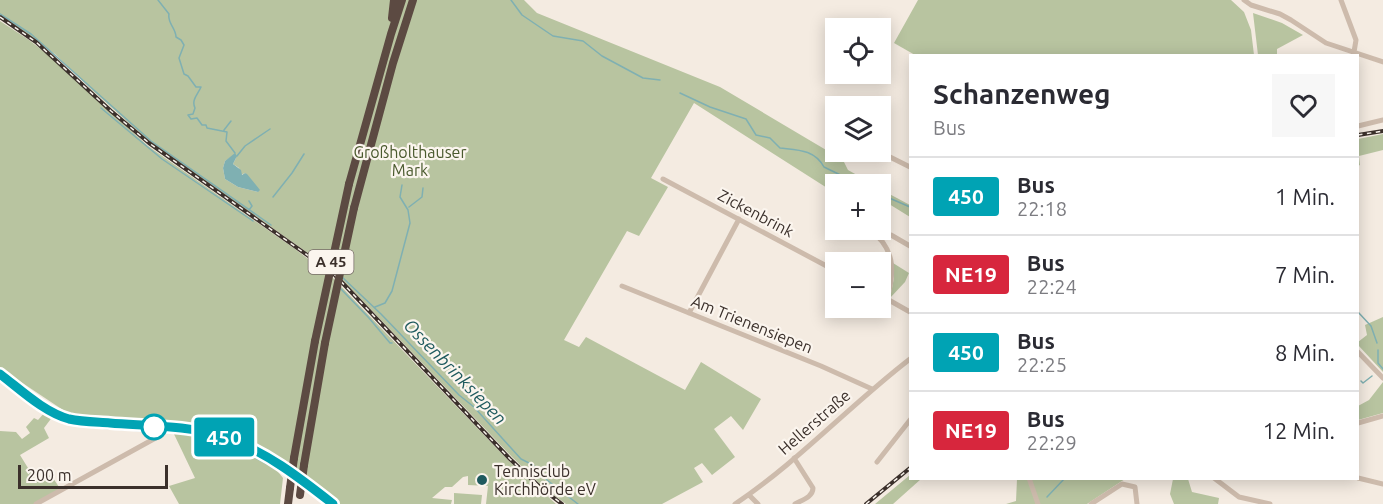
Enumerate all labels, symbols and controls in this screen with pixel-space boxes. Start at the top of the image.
map controls [825,18,891,318]
button: locate [825,18,891,84]
button: heart [1272,74,1335,137]
text: Schanzenweg [933,78,1111,109]
button: layers [825,96,891,162]
text: Bus [933,116,966,139]
park label: Großholthauser Mark [354,143,466,179]
text: Bus [1017,172,1055,197]
button: + [825,174,891,240]
text: 450 [948,184,984,208]
text: 1 Min. [1275,184,1335,209]
street label: Zickenbrink [715,186,797,240]
text: 22:18 [1017,197,1067,220]
road number: A 45 [308,250,354,274]
text: Bus [1027,250,1065,275]
button: − [825,252,891,318]
text: NE19 [945,262,997,286]
text: 7 Min. [1275,262,1335,287]
text: 22:24 [1027,275,1077,298]
street label: Am Trienensiepen [689,291,815,357]
water label: Ossenbrinksiepen [400,315,511,428]
text: Bus [1017,328,1055,353]
text: 450 [948,340,984,364]
text: 8 Min. [1275,340,1335,365]
text: 22:25 [1017,353,1067,376]
street label: Hellerstraße [774,386,854,458]
text: Bus [1027,406,1065,431]
unlabelled marker [141,414,167,440]
line badge: 450 [190,418,258,456]
text: NE19 [945,418,997,442]
text: 12 Min. [1263,418,1335,443]
text: 450 [206,425,242,449]
text: 22:29 [1027,431,1077,454]
scale bar [18,462,168,490]
place label: Tennisclub Kirchhörde eV [494,462,596,498]
text: 200 m [27,466,72,484]
marker: Tennisclub Kirchhörde eV [475,473,489,487]

